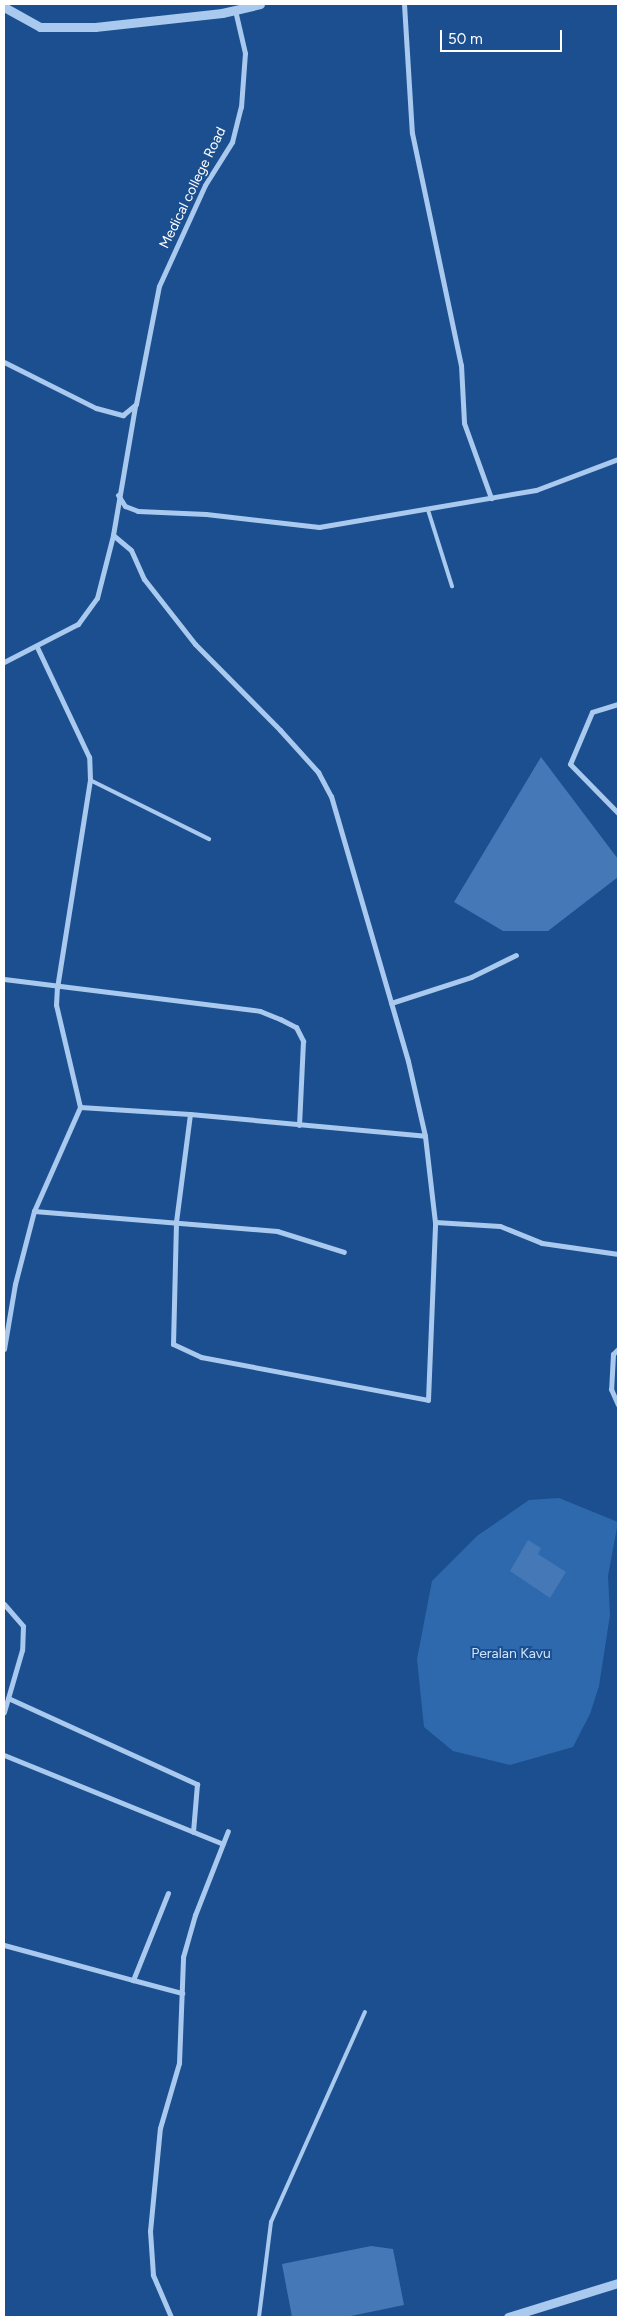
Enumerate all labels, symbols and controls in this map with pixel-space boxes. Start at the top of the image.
scale bar [442,20,564,52]
text: 50 m [448,30,483,48]
street label: Medical college Road [156,124,230,252]
park label: Peralan Kavu [471,1646,551,1662]

